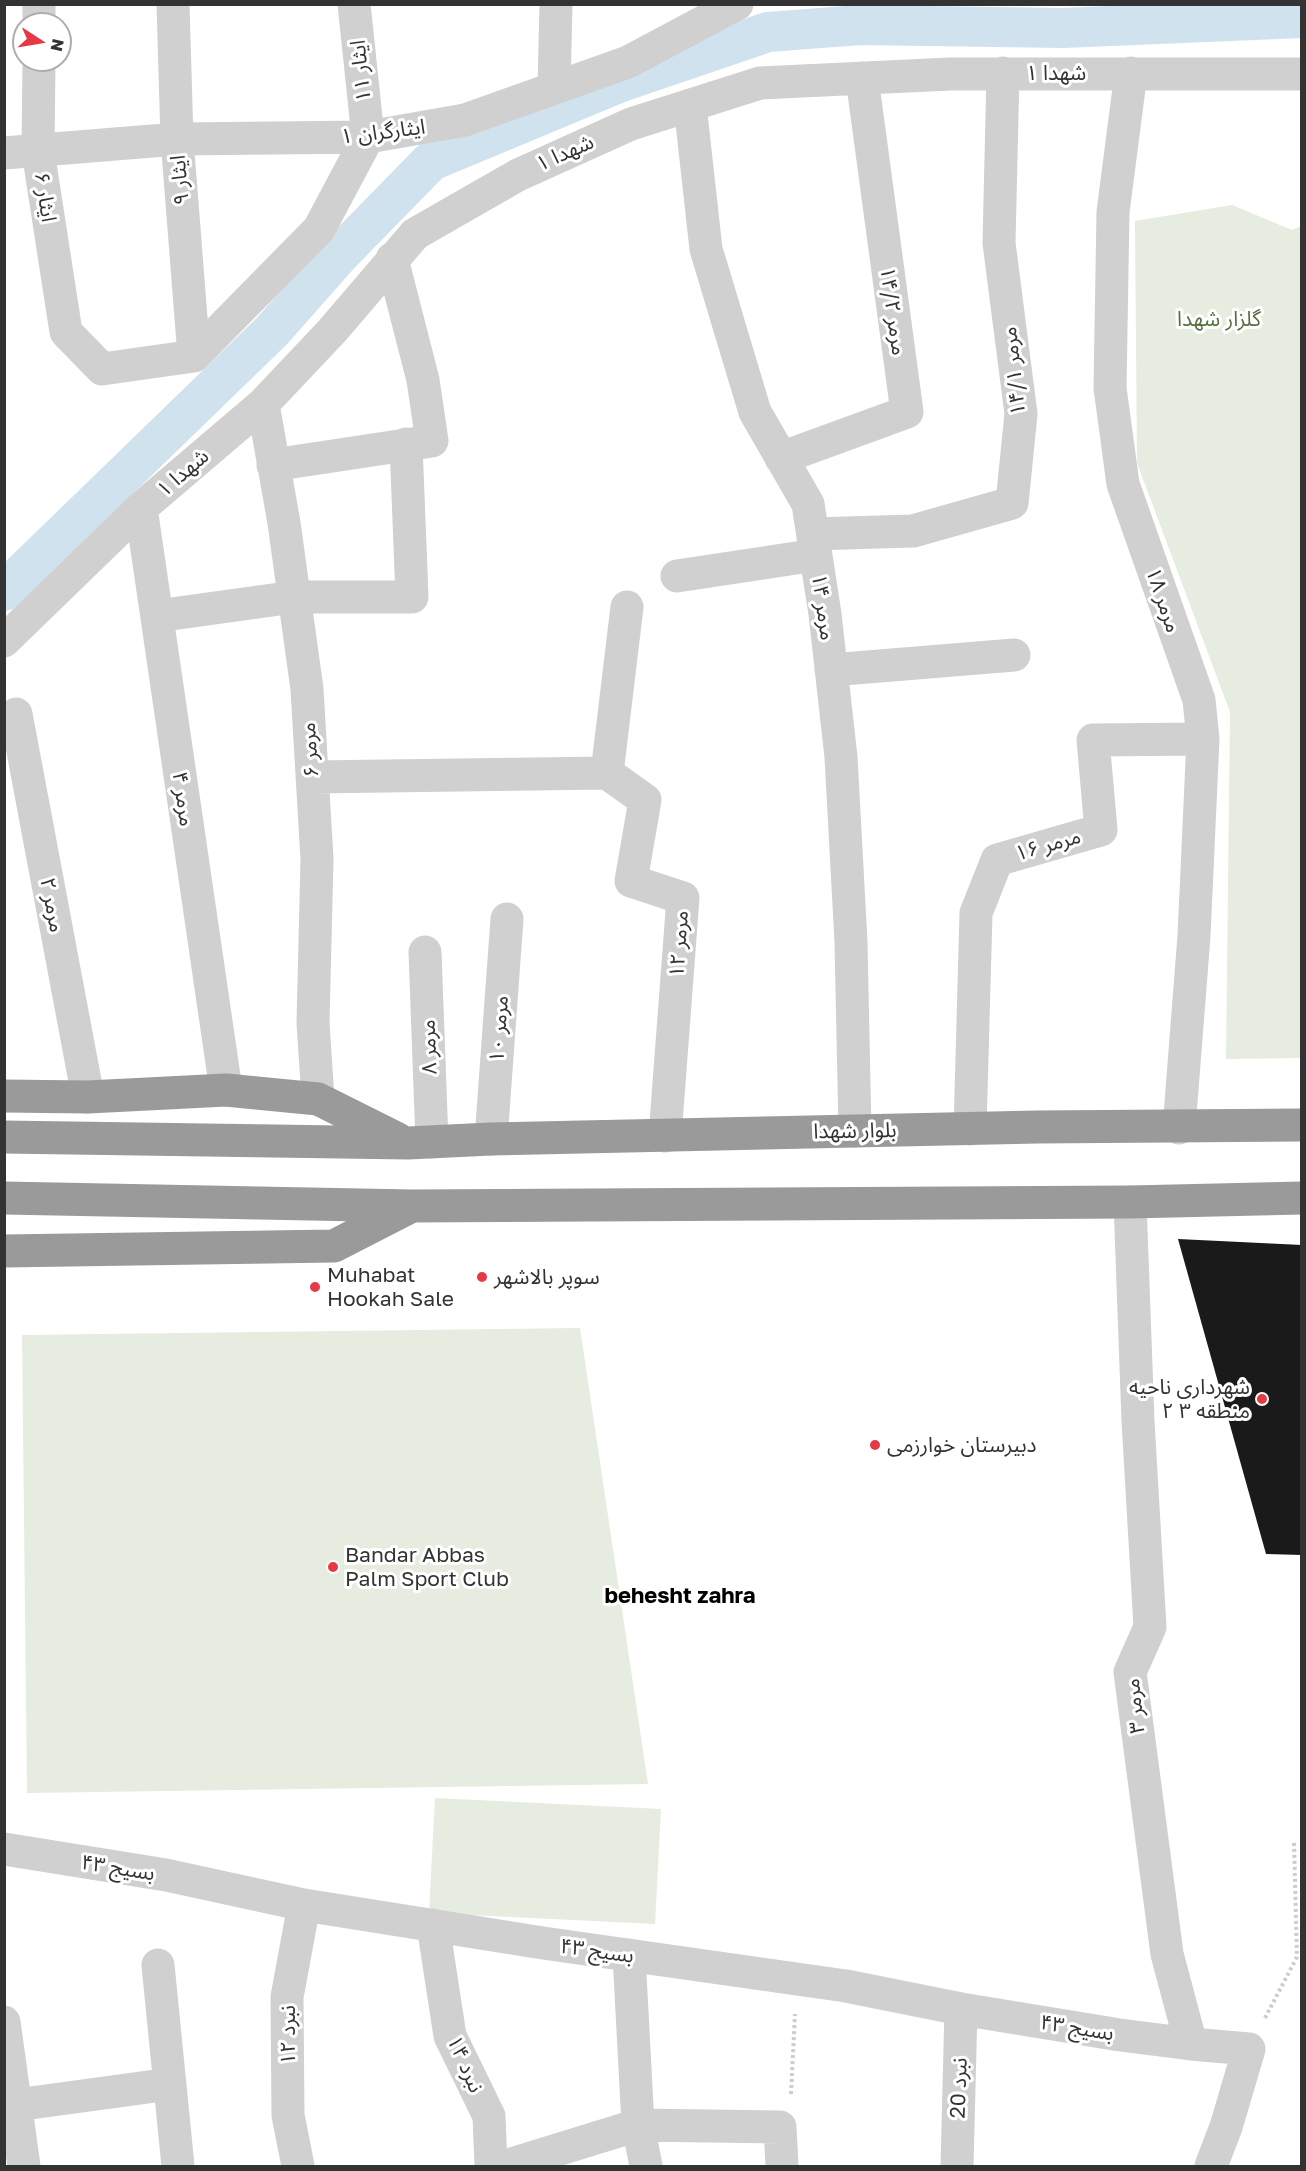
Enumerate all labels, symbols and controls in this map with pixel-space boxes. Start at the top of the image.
north arrow [12,12,72,72]
text: N [47,37,69,53]
street label: ایثار ۱۱ [345,39,377,103]
street label: شهدا ۱ [1026,60,1086,86]
street label: ایثارگران ۱ [339,114,427,150]
street label: شهدا ۱ [532,129,598,177]
street label: ایثار ۹ [165,154,195,206]
street label: ایثار ۶ [29,170,61,224]
street label: مرمر ۱۴/۲ [874,265,912,357]
park label: گلزار شهدا [1177,306,1261,332]
street label: مرمر ۱۴/۱ [997,325,1031,417]
street label: شهدا ۱ [152,444,214,502]
street label: مرمر ۱۸ [1140,564,1186,636]
street label: مرمر ۱۴ [806,572,840,642]
street label: مرمر ۶ [296,722,324,778]
street label: مرمر ۴ [167,770,199,828]
street label: مرمر ۱۶ [1012,824,1084,866]
street label: مرمر ۲ [34,876,70,934]
street label: مرمر ۱۲ [664,910,694,978]
street label: مرمر ۱۰ [484,995,514,1063]
street label: مرمر ۸ [415,1019,443,1075]
street label: بلوار شهدا [813,1118,897,1144]
place label: Muhabat Hookah Sale [327,1262,454,1312]
place label: سوپر بالاشهر [494,1264,600,1290]
marker: سوپر بالاشهر [475,1270,489,1284]
marker: Muhabat Hookah Sale [308,1280,322,1294]
place label: شهرداری ناحیه ۲ منطقه ۳ [1129,1374,1250,1424]
marker: شهرداری ناحیه ۲ منطقه ۳ [1255,1392,1269,1406]
place label: دبیرستان خوارزمی [887,1432,1037,1458]
marker: دبیرستان خوارزمی [868,1438,882,1452]
place label: Bandar Abbas Palm Sport Club [345,1542,509,1592]
marker: Bandar Abbas Palm Sport Club [326,1560,340,1574]
district label: behesht zahra [604,1583,756,1609]
street label: مرمر ۳ [1120,1677,1150,1735]
street label: بسیج ۴۳ [79,1850,157,1886]
street label: بسیج ۴۳ [558,1933,636,1969]
street label: نبرد ۱۲ [275,2005,301,2065]
street label: بسیج ۴۳ [1038,2010,1116,2046]
street label: نبرد ۱۴ [441,2032,489,2096]
street label: نبرد 20 [945,2057,973,2119]

